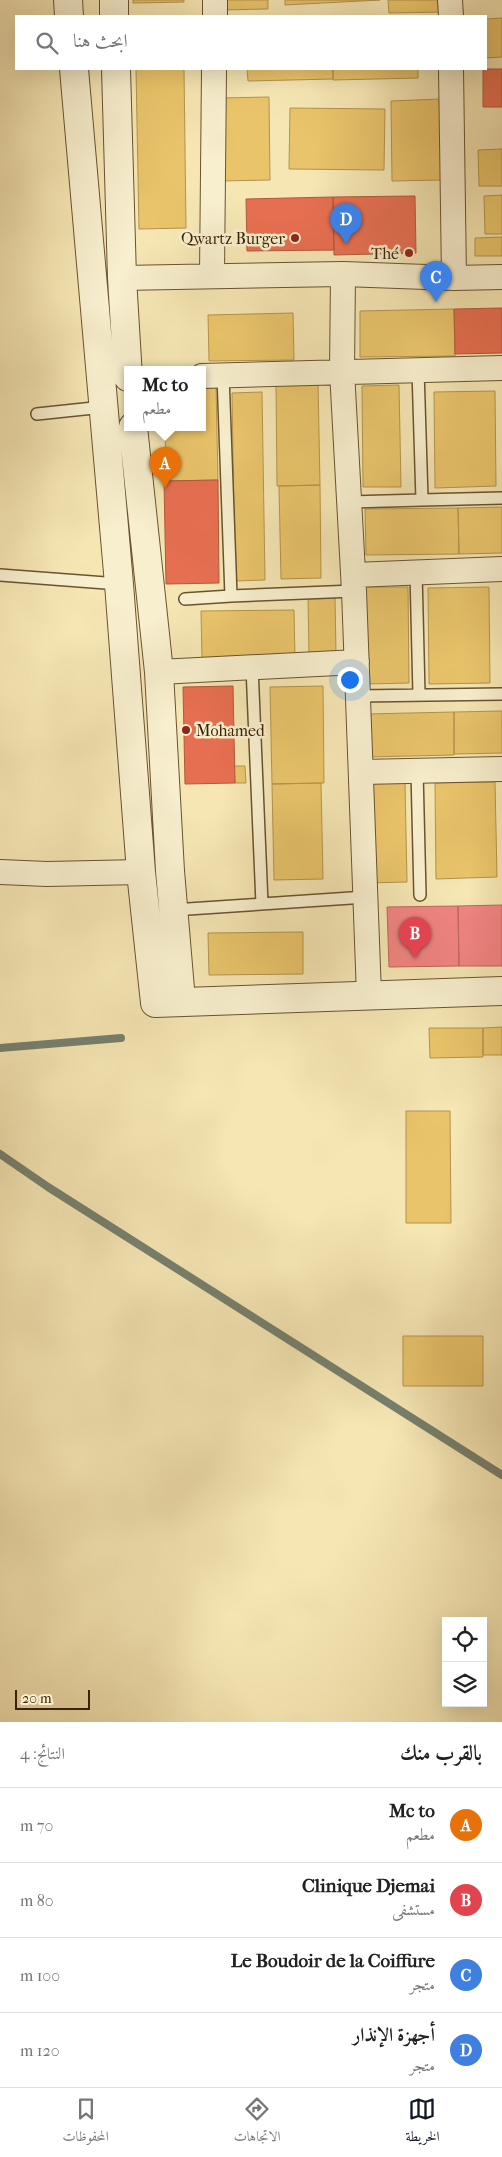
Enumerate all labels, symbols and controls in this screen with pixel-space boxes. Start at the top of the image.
search box [15,15,487,70]
icon: search [33,29,61,57]
text: ابحث هنا [73,30,128,52]
pin: D [330,203,362,244]
place label: Qwartz Burger [181,229,285,248]
marker: Qwartz Burger [289,232,301,244]
place label: Thé [371,244,399,263]
marker: Thé [403,247,415,259]
pin: C [420,261,452,302]
popup [124,366,206,431]
text: Mc to [142,374,188,396]
text: مطعم [142,399,171,418]
pin: A [149,447,181,488]
your location [337,667,363,693]
place label: Mohamed [196,721,265,740]
marker: Mohamed [180,724,192,736]
pin: B [399,917,431,958]
map controls [442,1617,487,1707]
button: locate [442,1617,487,1662]
button: layers [442,1662,487,1707]
scale bar [15,1687,90,1710]
text: 20 m [22,1690,52,1707]
text: بالقرب منك [400,1741,482,1765]
text: النتائج: 4 [20,1744,65,1763]
text: Mc to [389,1800,435,1822]
text: 70 m [20,1816,53,1835]
text: A [461,1816,471,1835]
text: مطعم [406,1825,435,1844]
text: Clinique Djemai [302,1875,435,1897]
text: 80 m [20,1891,54,1910]
text: B [461,1891,471,1910]
text: مستشفى [392,1900,435,1919]
text: Le Boudoir de la Coiffure [231,1950,435,1972]
text: 100 m [20,1966,60,1985]
text: C [461,1966,471,1985]
text: متجر [410,1975,435,1994]
text: أجهزة الإنذار [353,2024,435,2046]
text: 120 m [20,2041,60,2060]
text: D [460,2041,472,2060]
text: متجر [410,2056,435,2075]
tab: المحفوظات [63,2095,109,2150]
tab: الاتجاهات [234,2095,280,2150]
tab: الخريطة [405,2095,440,2150]

